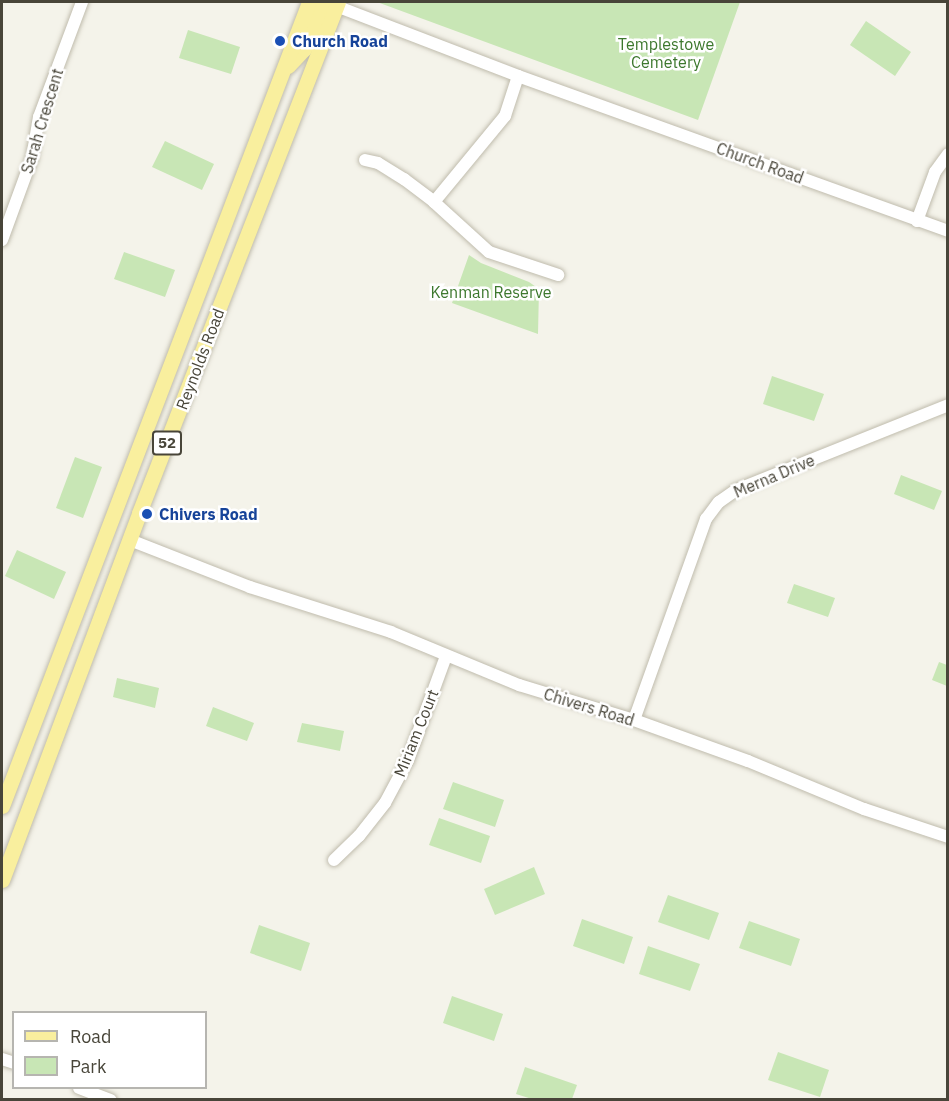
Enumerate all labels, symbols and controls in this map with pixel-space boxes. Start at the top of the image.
place label: Church Road [292,31,388,51]
marker: Church Road [273,34,287,48]
park label: Templestowe Cemetery [618,34,714,72]
street label: Sarah Crescent [17,66,67,176]
street label: Church Road [714,138,806,188]
park label: Kenman Reserve [431,282,551,302]
street label: Reynolds Road [172,306,228,412]
road number: 52 [152,431,182,455]
street label: Merna Drive [731,450,817,502]
place label: Chivers Road [159,504,258,524]
marker: Chivers Road [140,507,154,521]
street label: Chivers Road [541,684,637,730]
street label: Miriam Court [390,686,442,780]
legend [12,1011,207,1089]
text: Road [70,1025,111,1048]
text: Park [70,1055,106,1078]

